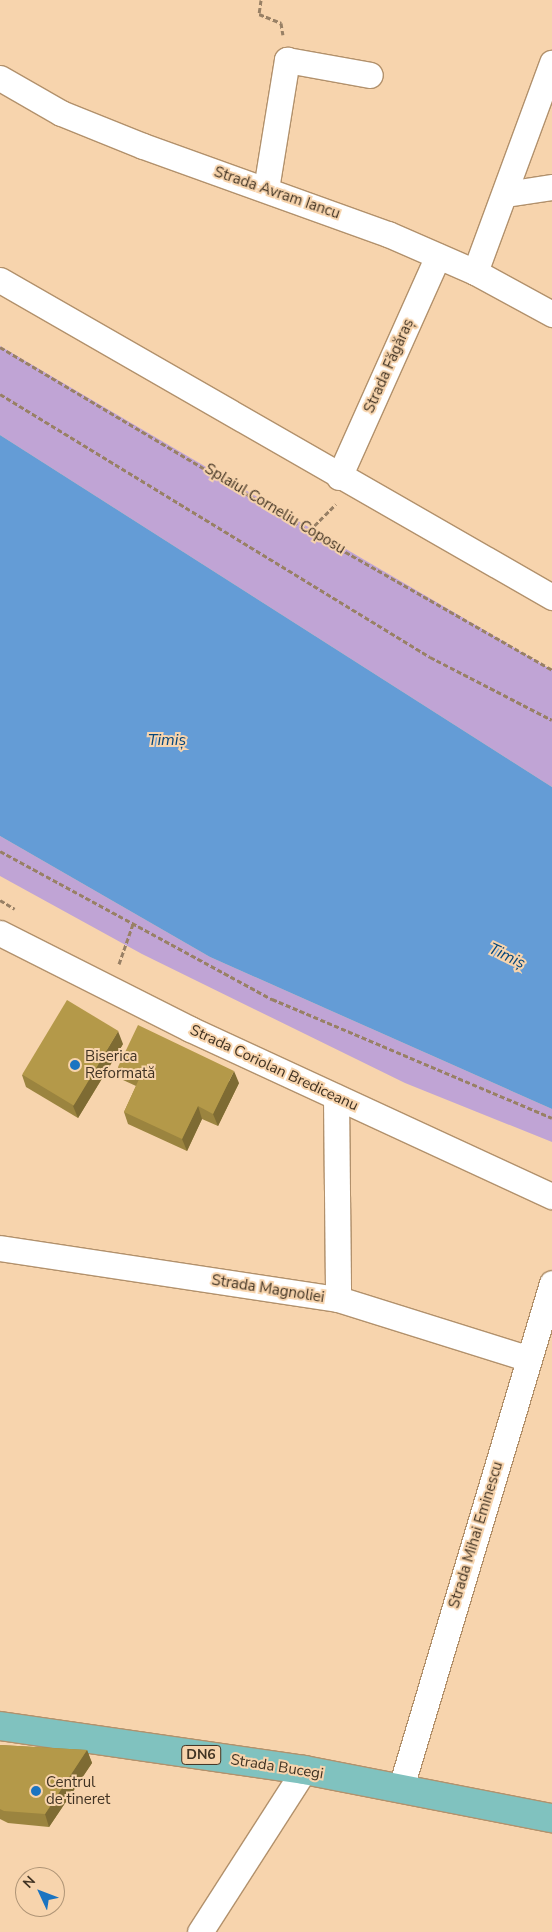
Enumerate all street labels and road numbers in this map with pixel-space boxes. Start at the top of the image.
street label: Strada Avram Iancu [212,163,342,223]
street label: Strada Făgăraș [360,316,418,416]
street label: Splaiul Corneliu Coposu [201,460,349,558]
street label: Strada Coriolan Brediceanu [187,1021,361,1115]
street label: Strada Magnoliei [210,1271,326,1307]
street label: Strada Mihai Eminescu [445,1459,507,1611]
road number: DN6 [181,1744,221,1766]
street label: Strada Bucegi [229,1751,325,1783]

